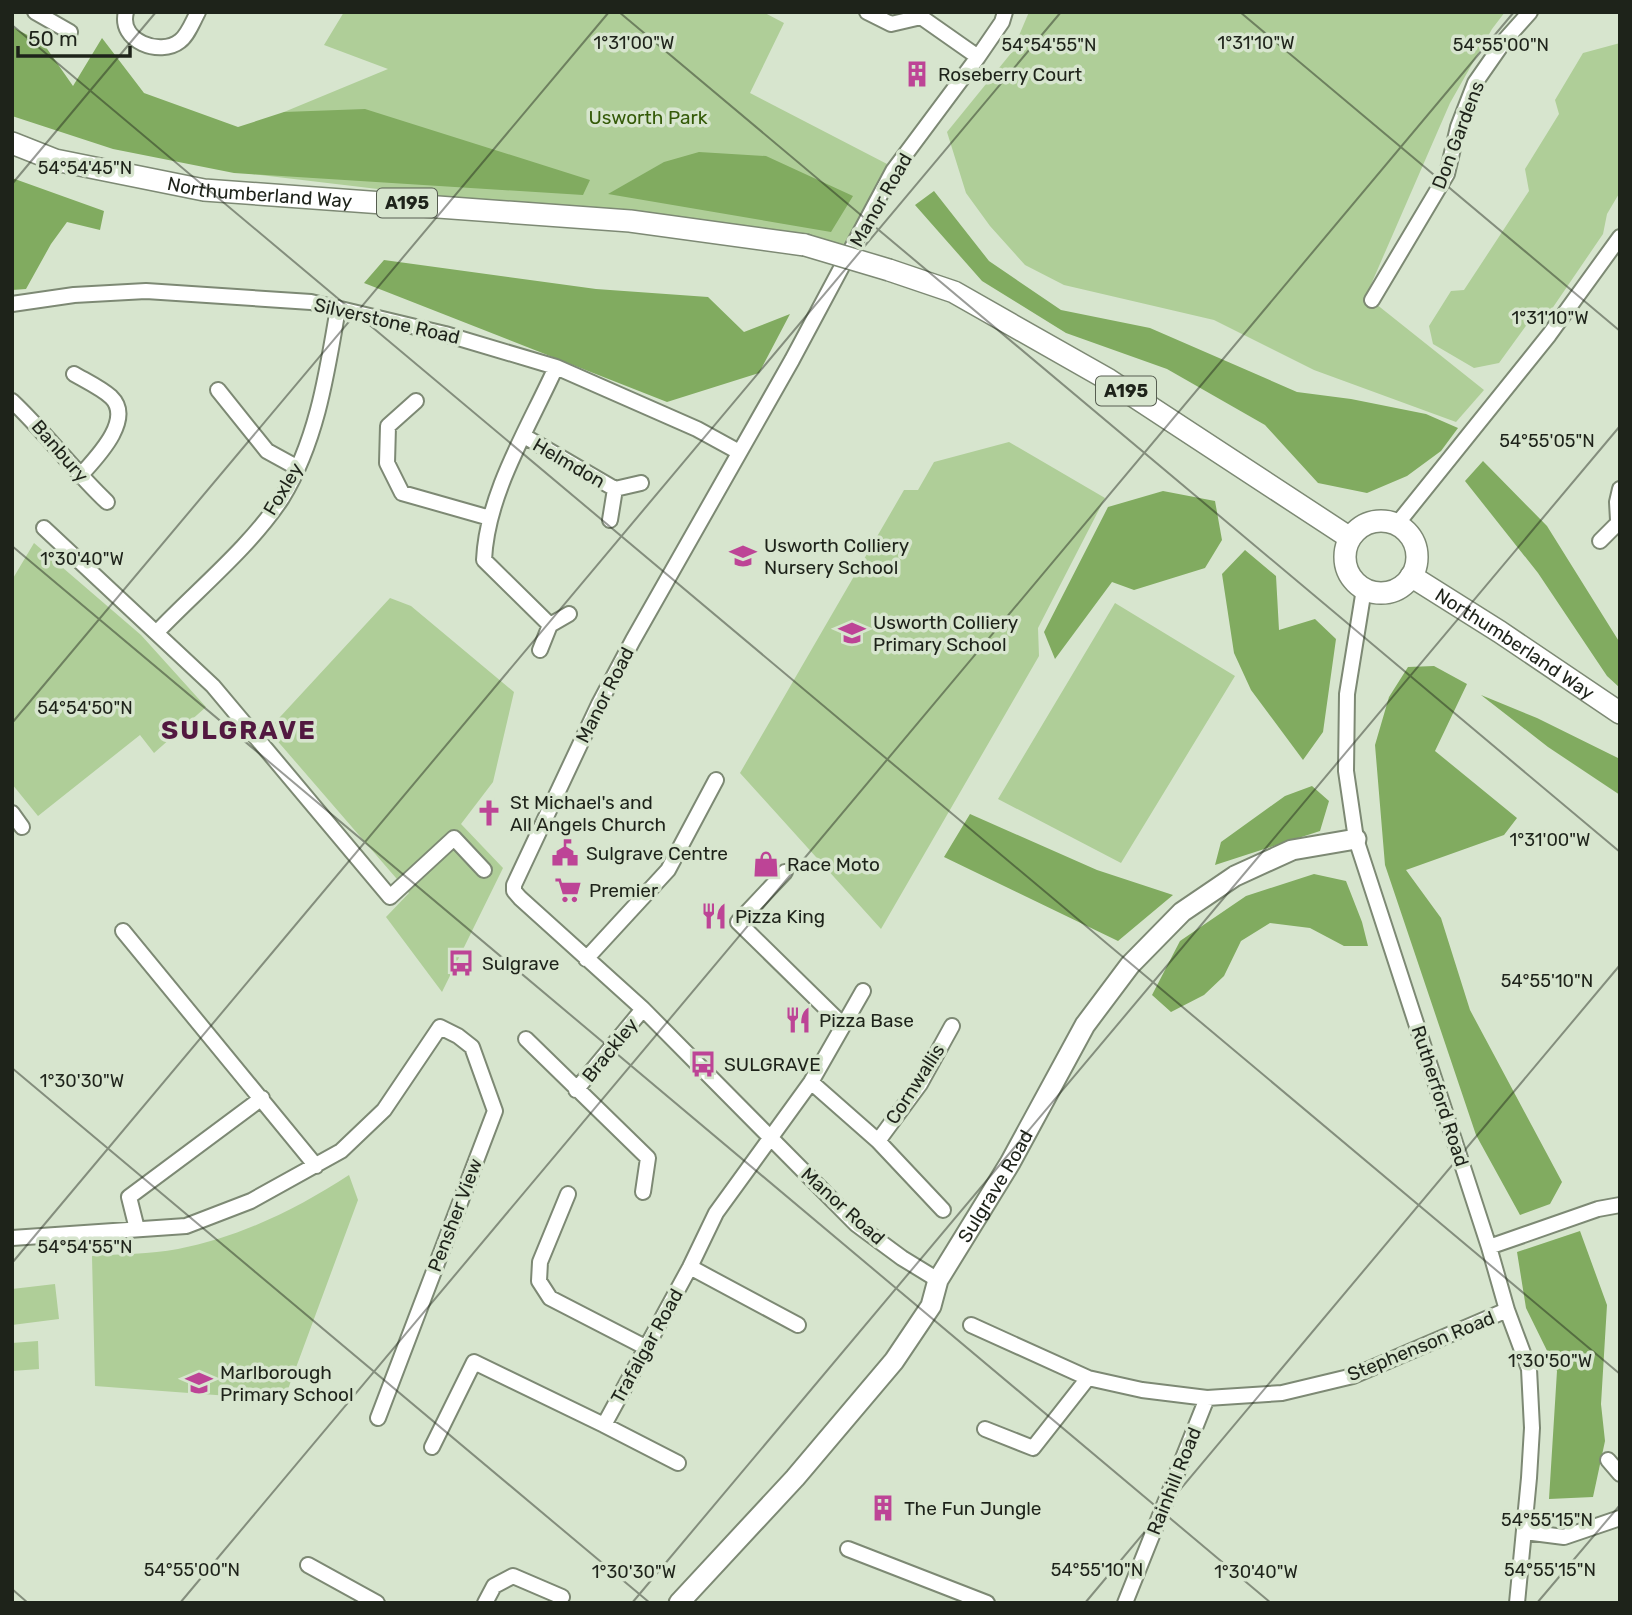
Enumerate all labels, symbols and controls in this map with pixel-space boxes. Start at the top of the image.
scale bar [18,14,130,58]
text: 50 m [28,26,78,51]
text: 1°31'00"W [594,32,674,54]
text: 1°31'10"W [1217,32,1295,54]
text: 54°54'55"N [1002,34,1096,56]
text: 54°55'00"N [1453,34,1549,56]
building icon: Roseberry Court [902,59,932,89]
place label: Roseberry Court [938,63,1083,86]
street label: Don Gardens [1427,78,1489,192]
park label: Usworth Park [589,106,708,129]
street label: Manor Road [845,149,917,251]
text: 54°54'45"N [38,157,132,179]
street label: Northumberland Way [165,171,353,212]
road number: A195 [377,188,437,218]
street label: Silverstone Road [312,293,462,349]
text: 1°31'10"W [1511,307,1589,329]
road number: A195 [1096,376,1156,405]
street label: Banbury [27,415,93,487]
text: 54°55'05"N [1499,430,1595,452]
street label: Helmdon [529,433,609,493]
street label: Foxley [258,459,308,519]
place label: Usworth Colliery Nursery School [764,534,909,579]
school or university icon: Usworth Colliery Nursery School [728,541,758,571]
text: 1°30'40"W [40,548,124,570]
street label: Northumberland Way [1431,583,1599,704]
place label: Usworth Colliery Primary School [873,611,1018,656]
school or university icon: Usworth Colliery Primary School [837,618,867,648]
street label: Manor Road [571,643,639,747]
text: 54°54'50"N [37,697,133,719]
district label: SULGRAVE [161,715,317,746]
place label: St Michael's and All Angels Church [510,791,666,836]
church icon: St Michael's and All Angels Church [474,798,504,828]
text: 1°31'00"W [1510,829,1590,851]
public building icon: Sulgrave Centre [550,838,580,868]
place label: Sulgrave Centre [586,842,728,865]
shop icon: Race Moto [751,849,781,879]
place label: Race Moto [787,853,880,876]
supermarket icon: Premier [553,875,583,905]
place label: Premier [589,879,659,902]
restaurant icon: Pizza King [699,901,729,931]
place label: Pizza King [735,905,825,928]
bus stop icon: Sulgrave [446,948,476,978]
place label: Sulgrave [482,952,559,975]
text: 54°55'10"N [1501,970,1593,992]
restaurant icon: Pizza Base [783,1005,813,1035]
place label: Pizza Base [819,1009,914,1032]
street label: Brackley [577,1013,643,1087]
street label: Rutherford Road [1406,1023,1474,1169]
street label: Cornwallis [881,1040,949,1128]
bus stop icon: SULGRAVE [688,1049,718,1079]
place label: SULGRAVE [724,1053,821,1076]
text: 1°30'30"W [40,1070,124,1092]
street label: Sulgrave Road [953,1126,1037,1246]
street label: Pensher View [423,1155,487,1275]
street label: Manor Road [796,1163,890,1249]
text: 54°54'55"N [38,1236,132,1258]
street label: Trafalgar Road [606,1285,688,1407]
street label: Stephenson Road [1344,1306,1498,1386]
text: 1°30'50"W [1508,1350,1592,1372]
place label: Marlborough Primary School [220,1361,354,1406]
school or university icon: Marlborough Primary School [184,1368,214,1398]
street label: Rainhill Road [1142,1424,1206,1538]
building icon: The Fun Jungle [868,1493,898,1523]
place label: The Fun Jungle [904,1497,1042,1520]
text: 54°55'15"N [1501,1509,1593,1531]
text: 54°55'00"N [144,1559,240,1581]
text: 54°55'10"N [1051,1559,1143,1581]
text: 54°55'15"N [1504,1559,1596,1581]
text: 1°30'30"W [592,1561,676,1583]
text: 1°30'40"W [1214,1561,1298,1583]

